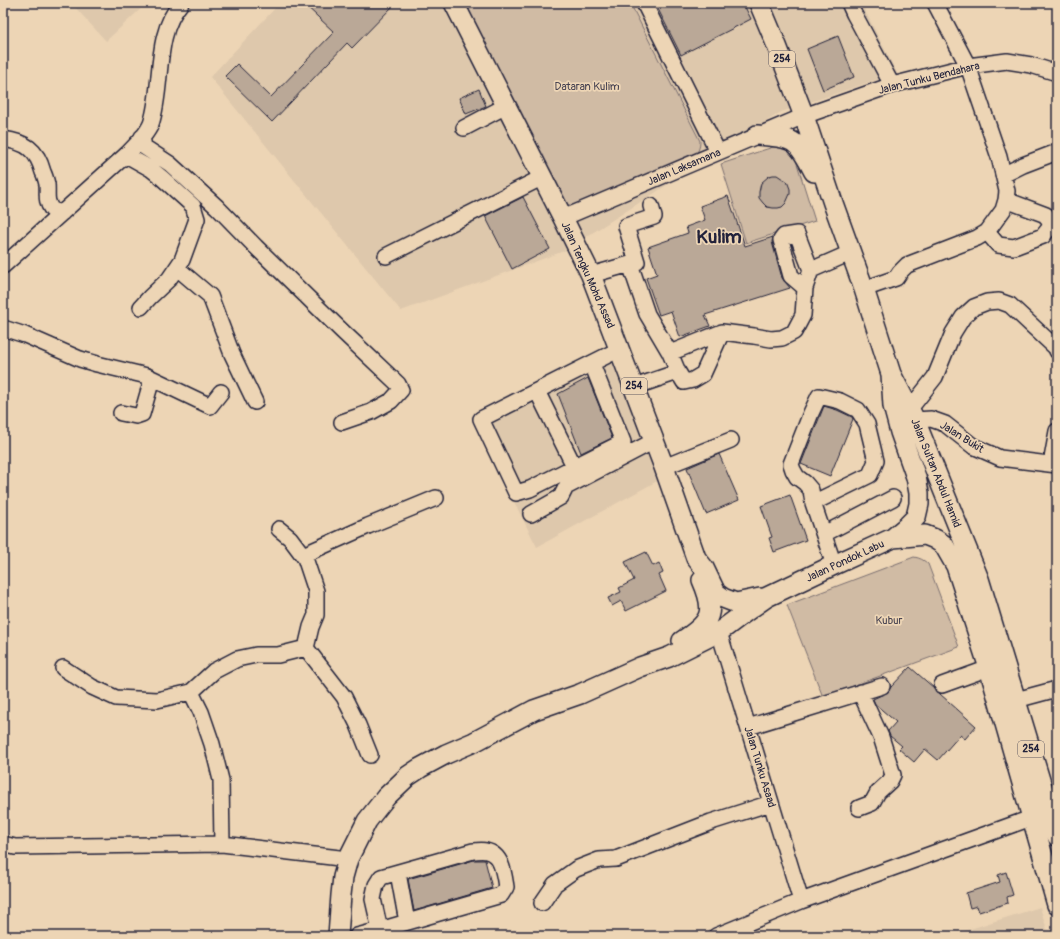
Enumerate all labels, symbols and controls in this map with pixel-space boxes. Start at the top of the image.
road number: 254 [769,51,795,67]
street label: Jalan Tunku Bendahara [877,59,981,97]
park label: Dataran Kulim [555,80,620,93]
street label: Jalan Laksamana [645,146,723,188]
street label: Jalan Tengku Mohd Assad [559,220,617,330]
district label: Kulim [696,225,742,249]
road number: 254 [621,378,647,394]
street label: Jalan Sultan Abdul Hamid [908,417,964,529]
street label: Jalan Bukit [938,418,987,456]
street label: Jalan Pondok Labu [804,537,886,585]
park label: Kubur [875,614,903,627]
street label: Jalan Tunku Asaad [741,725,779,809]
road number: 254 [1018,741,1044,757]

